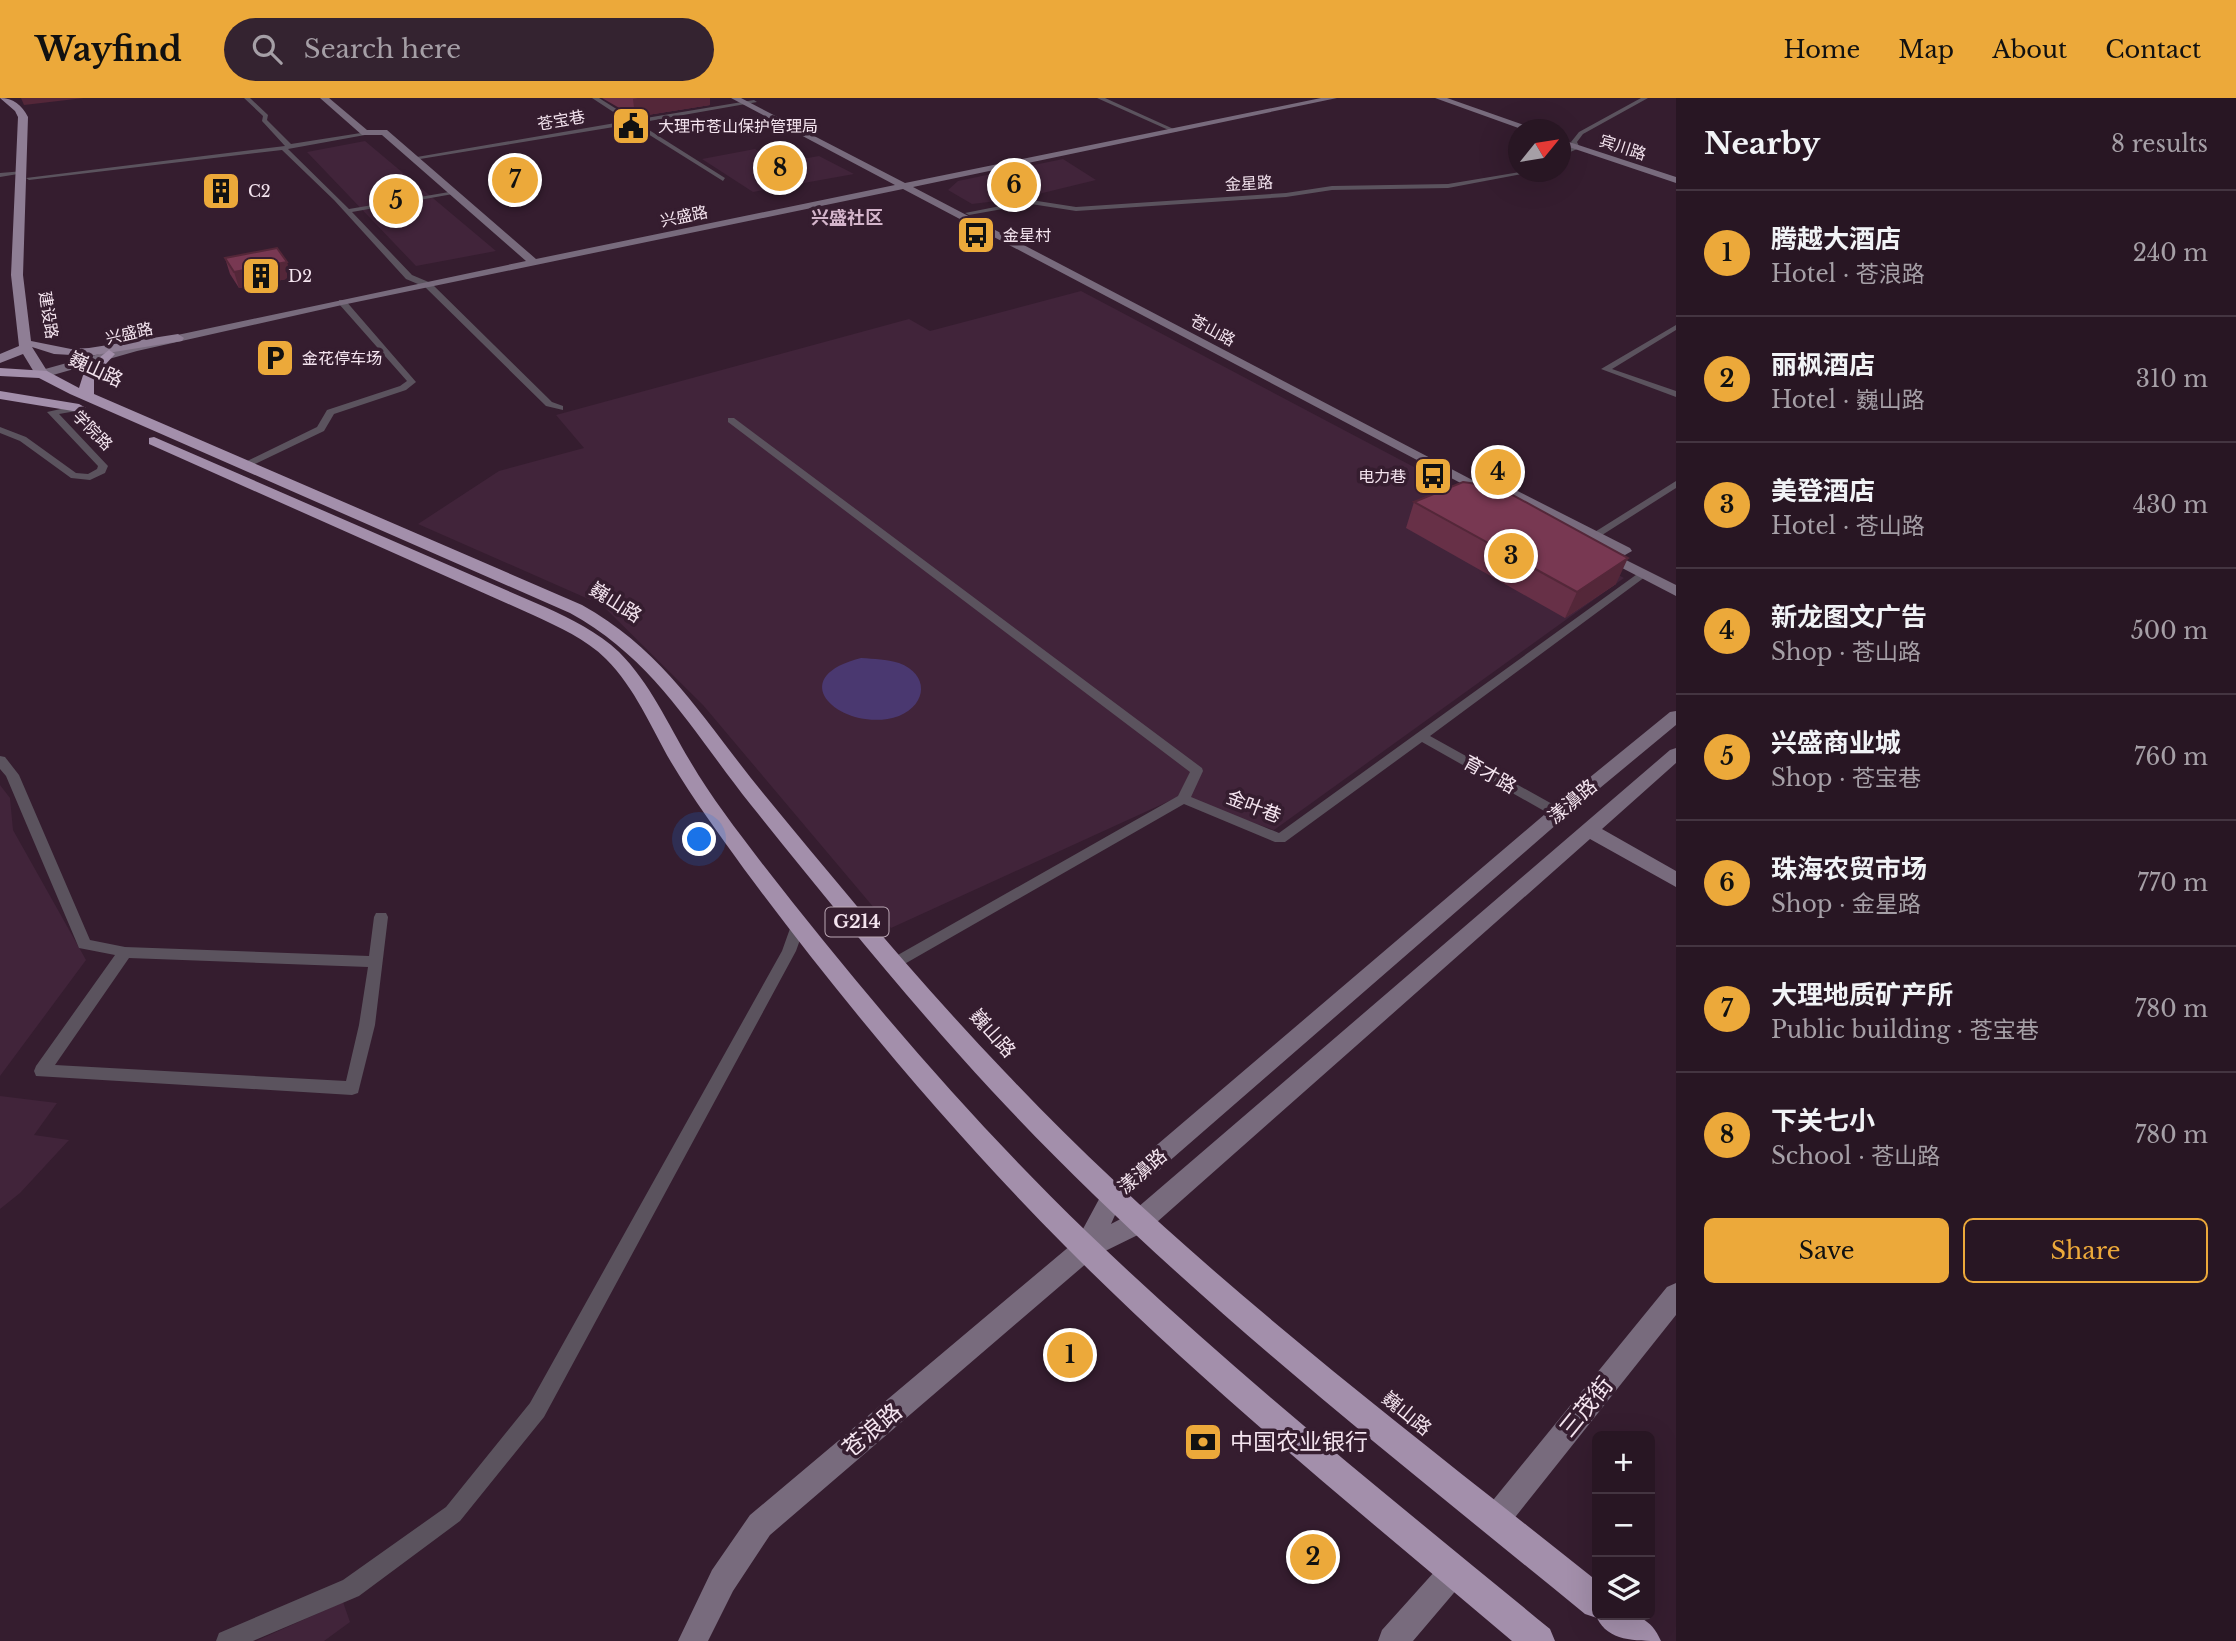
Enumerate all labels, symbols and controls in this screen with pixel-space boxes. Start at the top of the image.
search box [224,18,714,81]
text: Wayfind [35,29,182,70]
icon: search [248,30,286,68]
text: Search here [304,33,461,65]
text: Home [1784,35,1860,64]
text: Map [1898,35,1954,64]
text: About [1992,35,2067,64]
text: Contact [2105,35,2201,64]
public building icon: 大理市苍山保护管理局 [610,105,652,147]
street label: 苍宝巷 [536,106,586,134]
place label: 大理市苍山保护管理局 [658,116,818,136]
north arrow [1508,119,1571,182]
text: Nearby [1704,125,1820,162]
street label: 宾川路 [1597,130,1649,164]
text: 8 results [2111,130,2208,158]
pin: 8 [757,142,803,194]
pin: 7 [492,154,538,206]
pin: 6 [991,159,1037,211]
building icon: C2 [200,170,242,212]
street label: 金星路 [1225,172,1273,194]
pin: 5 [373,175,419,227]
place label: C2 [248,181,271,201]
street label: 兴盛路 [658,201,710,231]
district label: 兴盛社区 [811,207,883,229]
bus stop icon: 金星村 [955,214,997,256]
text: 腾越大酒店 [1771,223,1901,255]
place label: 金星村 [1003,225,1051,245]
text: 1 [1722,239,1732,267]
text: 240 m [2133,239,2208,267]
building icon: D2 [240,255,282,297]
text: Hotel · 苍浪路 [1771,260,1925,288]
place label: D2 [288,266,312,286]
street label: 建设路 [35,290,63,340]
street label: 苍山路 [1187,310,1239,350]
street label: 兴盛路 [103,318,155,348]
parking icon: 金花停车场 [254,337,296,379]
street label: 巍山路 [65,347,126,392]
place label: 金花停车场 [302,348,382,368]
text: 丽枫酒店 [1771,349,1875,381]
text: 2 [1720,365,1734,393]
text: 310 m [2136,365,2208,393]
text: Hotel · 巍山路 [1771,386,1925,414]
street label: 学院路 [69,406,117,454]
pin: 4 [1475,446,1521,498]
bus stop icon: 电力巷 [1412,455,1454,497]
place label: 电力巷 [1358,466,1406,486]
text: 美登酒店 [1771,475,1875,507]
text: 3 [1720,491,1734,519]
text: 430 m [2133,491,2208,519]
text: Hotel · 苍山路 [1771,512,1925,540]
pin: 3 [1488,530,1534,582]
street label: 巍山路 [585,578,646,627]
text: 新龙图文广告 [1771,601,1927,633]
text: 4 [1719,617,1735,645]
text: 500 m [2131,617,2208,645]
text: Shop · 苍山路 [1771,638,1921,666]
text: 兴盛商业城 [1771,727,1901,759]
text: 5 [1720,743,1734,771]
text: 760 m [2134,743,2208,771]
street label: 育才路 [1459,751,1520,798]
text: Shop · 苍宝巷 [1771,764,1921,792]
street label: 漾濞路 [1543,774,1602,829]
street label: 金叶巷 [1223,786,1285,827]
your location [682,822,716,856]
text: 珠海农贸市场 [1771,853,1927,885]
text: 6 [1719,869,1735,897]
text: 770 m [2137,869,2208,897]
text: Shop · 金星路 [1771,890,1921,918]
road number: G214 [826,908,888,936]
text: 大理地质矿产所 [1771,979,1953,1011]
text: 7 [1721,995,1733,1023]
text: 780 m [2135,995,2208,1023]
street label: 巍山路 [965,1004,1020,1062]
text: Public building · 苍宝巷 [1771,1016,2039,1044]
text: 下关七小 [1771,1105,1875,1137]
text: 8 [1720,1121,1734,1149]
text: 780 m [2135,1121,2208,1149]
text: School · 苍山路 [1771,1142,1940,1170]
street label: 漾濞路 [1113,1144,1171,1199]
button: Save [1704,1218,1949,1283]
button: Share [1963,1218,2208,1283]
pin: 1 [1047,1329,1093,1381]
street label: 三茂街 [1553,1371,1619,1443]
street label: 巍山路 [1377,1387,1436,1440]
street label: 苍浪路 [837,1397,907,1463]
bank icon: 中国农业银行 [1182,1421,1224,1463]
place label: 中国农业银行 [1230,1428,1368,1456]
map controls [1592,1431,1655,1620]
button: + [1592,1431,1655,1494]
button: − [1592,1494,1655,1557]
pin: 2 [1290,1531,1336,1583]
button: layers [1592,1557,1655,1620]

